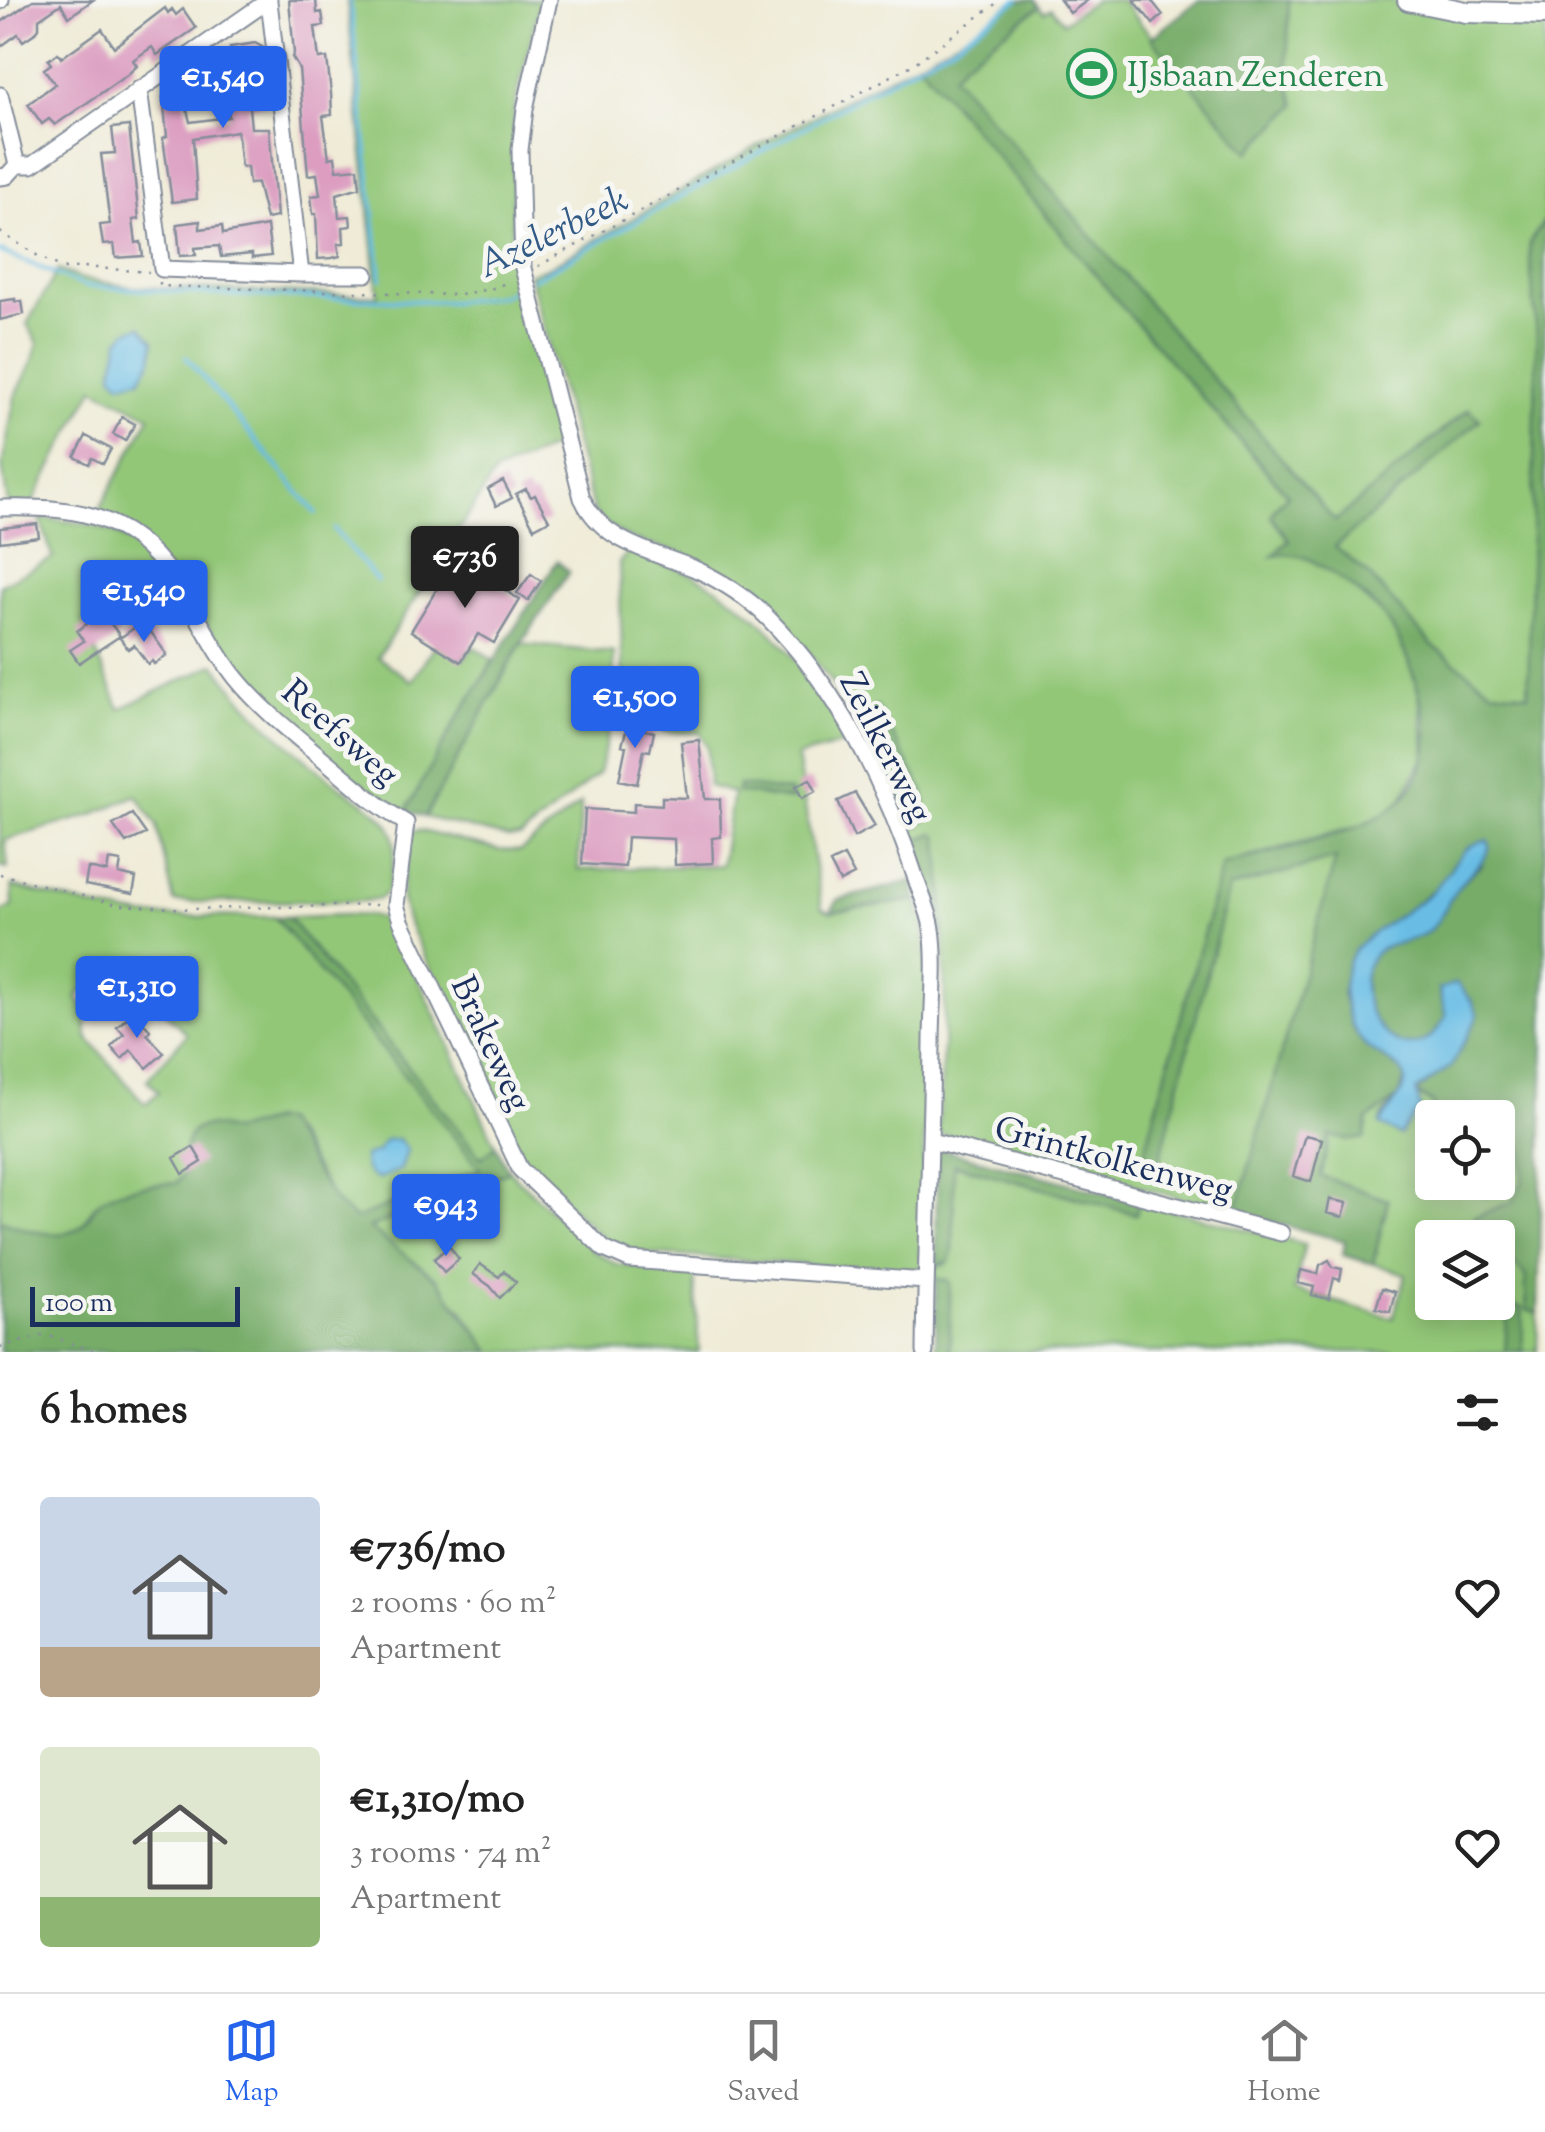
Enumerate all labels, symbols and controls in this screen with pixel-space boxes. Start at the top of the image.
pin: €1,540 [142,46,304,131]
sports icon: IJsbaan Zenderen [1066,48,1118,100]
place label: IJsbaan Zenderen [1127,52,1384,103]
text: €1,540 [182,55,264,101]
water label: Azelerbeek [469,175,638,294]
pin: €736 [406,526,524,611]
text: €736 [433,535,497,581]
pin: €1,540 [63,560,225,645]
text: €1,540 [103,569,185,615]
street label: Zeilkerweg [824,665,943,833]
pin: €1,500 [554,666,716,751]
street label: Reefsweg [269,669,409,800]
text: €1,500 [593,675,677,721]
pin: €1,310 [56,956,218,1041]
text: €1,310 [98,965,176,1011]
street label: Brakeweg [435,968,542,1121]
map controls [1415,1100,1515,1320]
button: locate [1415,1100,1515,1200]
street label: Grintkolkenweg [988,1105,1238,1218]
pin: €943 [387,1174,505,1259]
text: €943 [414,1183,478,1229]
button: layers [1415,1220,1515,1320]
scale bar [30,1282,240,1326]
text: 100 m [45,1284,113,1324]
text: 6 homes [40,1382,187,1442]
icon: filters [1450,1385,1505,1440]
text: €736/mo [350,1521,505,1581]
icon: home [120,1537,240,1657]
icon: heart [1450,1570,1505,1625]
text: 2 rooms · 60 m² [350,1581,556,1627]
text: Apartment [350,1627,501,1673]
text: €1,310/mo [350,1771,525,1831]
icon: home [120,1787,240,1907]
icon: heart [1450,1820,1505,1875]
text: 3 rooms · 74 m² [350,1831,552,1877]
text: Apartment [350,1877,501,1923]
tab: Map [224,2013,279,2113]
tab: Saved [727,2013,799,2113]
tab: Home [1247,2013,1321,2113]

